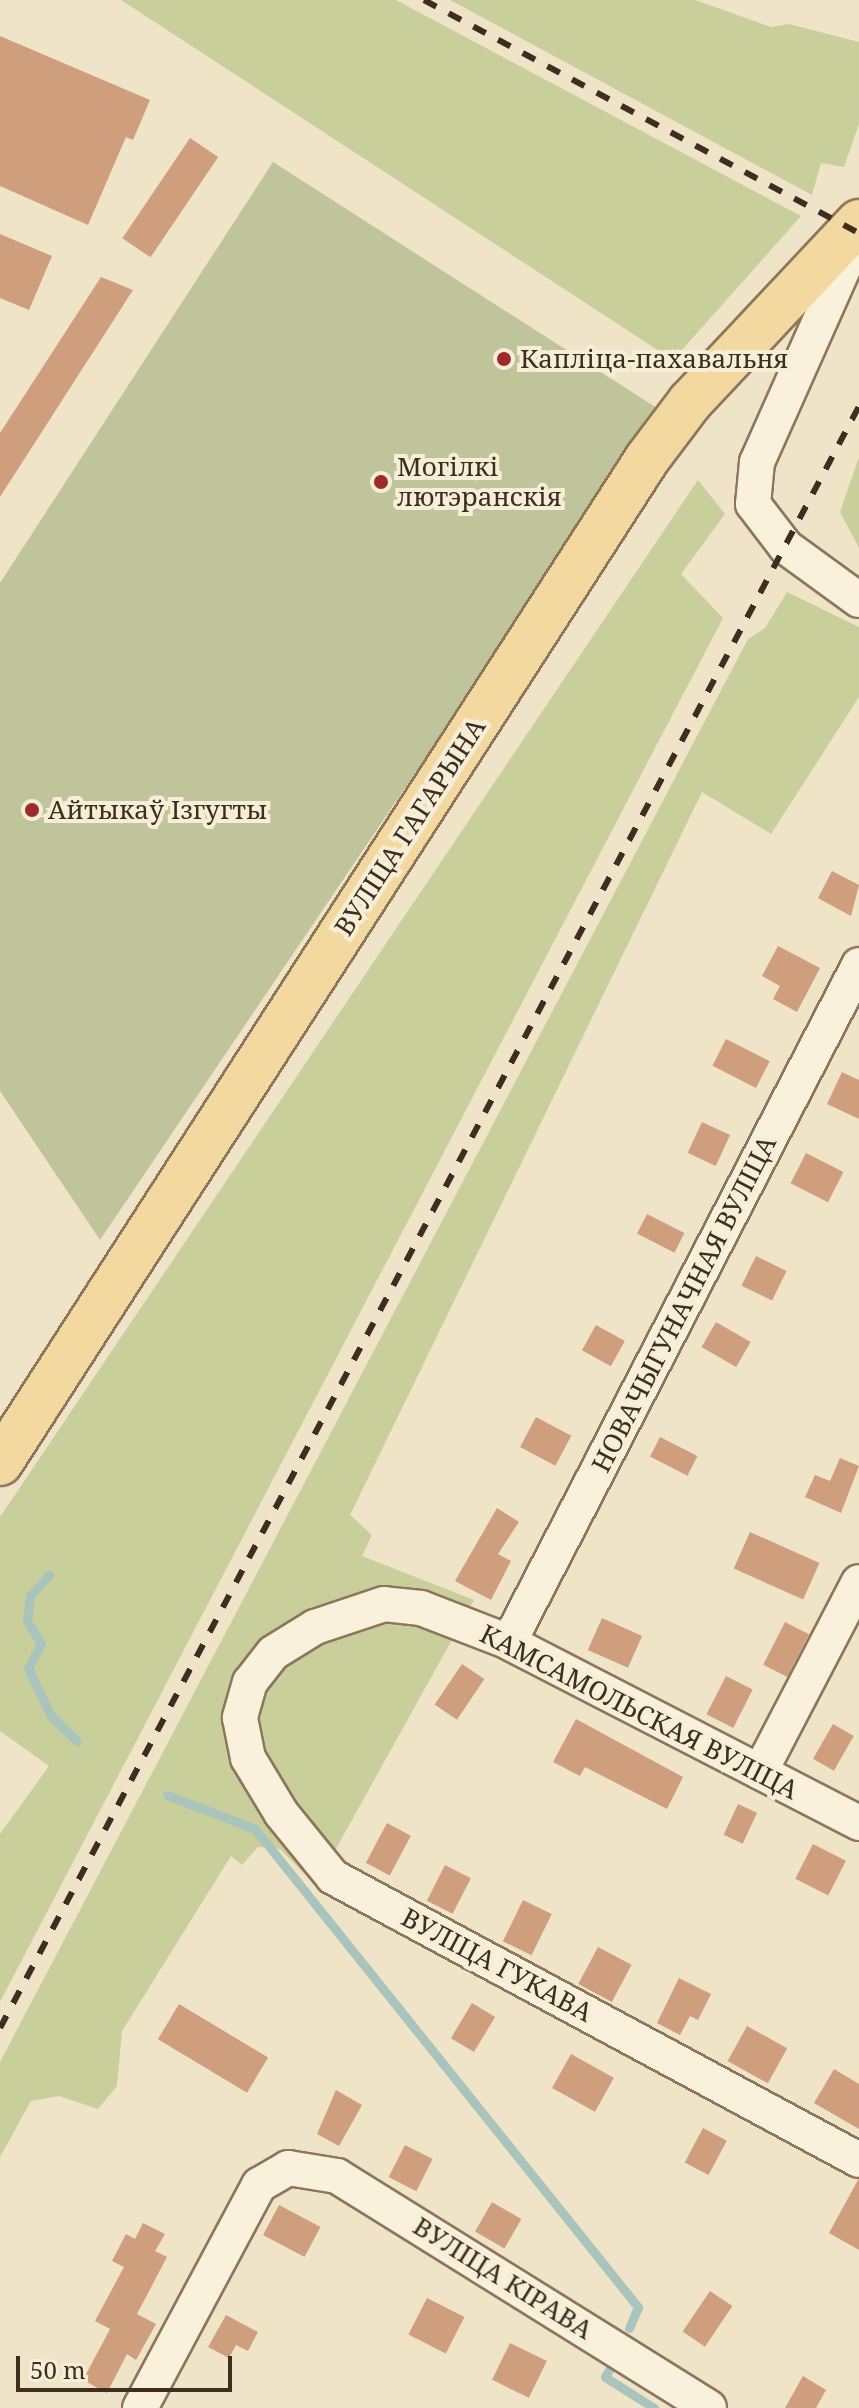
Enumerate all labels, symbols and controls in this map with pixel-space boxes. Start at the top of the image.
place label: Капліца-пахавальня [520,343,788,375]
marker: Капліца-пахавальня [495,350,513,368]
place label: Могілкі лютэранскія [397,451,562,512]
marker: Могілкі лютэранскія [372,473,390,491]
street label: ВУЛІЦА ГАГАРЫНА [328,712,492,942]
place label: Айтыкаў Ізгугты [48,794,267,826]
marker: Айтыкаў Ізгугты [23,801,41,819]
street label: НОВАЧЫГУНАЧНАЯ ВУЛІЦА [585,1131,783,1477]
street label: КАМСАМОЛЬСКАЯ ВУЛІЦА [475,1618,803,1806]
street label: ВУЛІЦА ГУКАВА [396,1902,598,2028]
street label: ВУЛІЦА КІРАВА [408,2210,598,2346]
scale bar [20,2340,236,2390]
text: 50 m [30,2353,86,2386]

